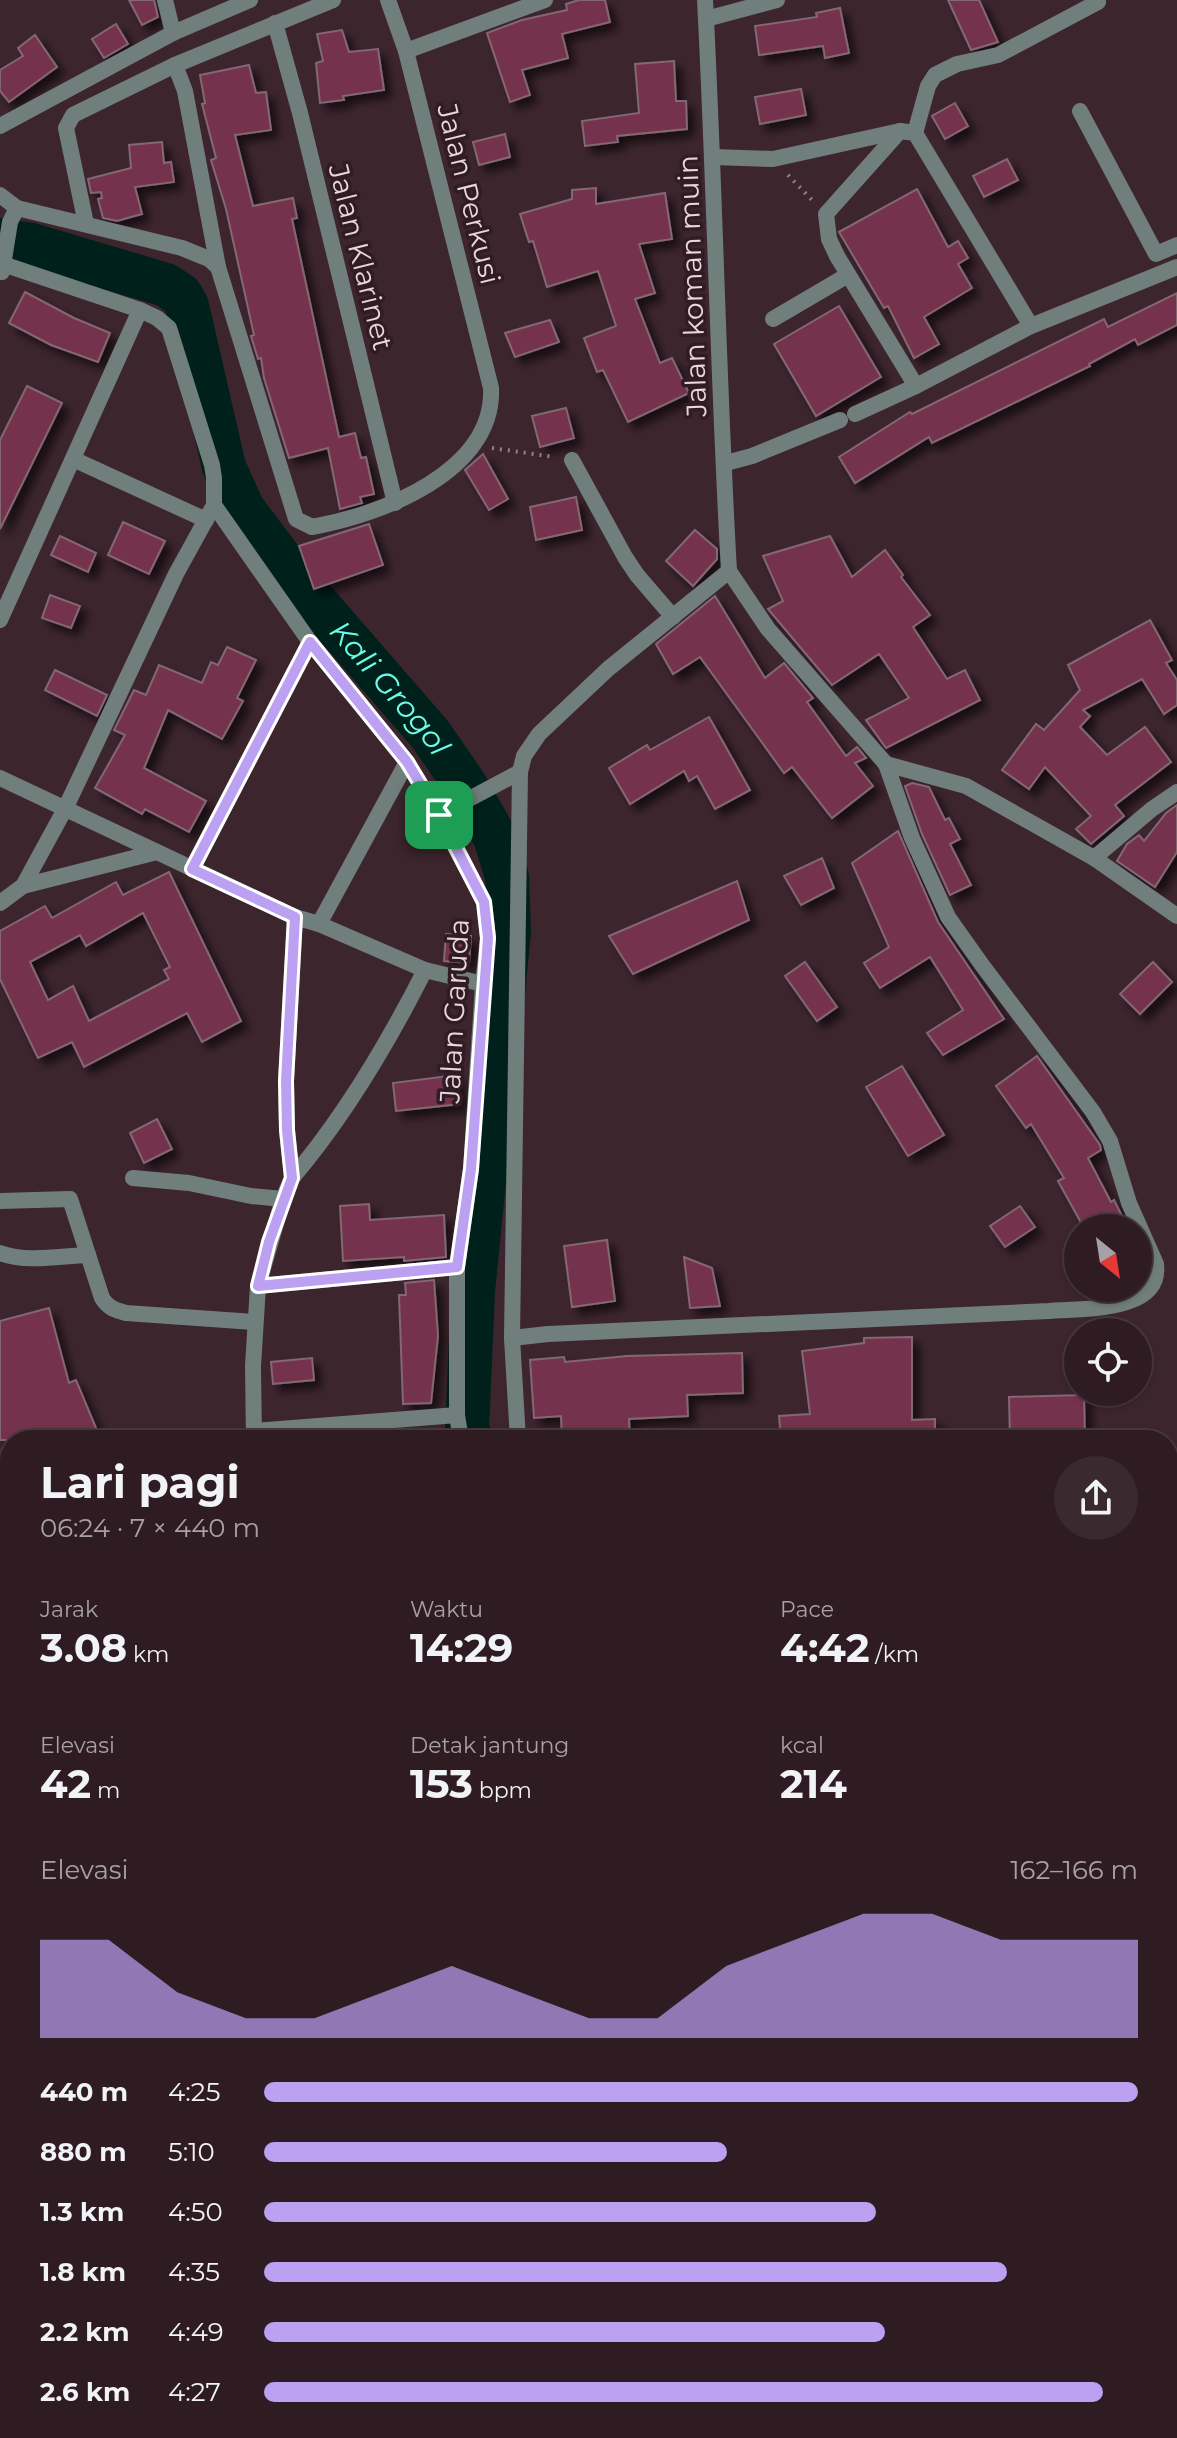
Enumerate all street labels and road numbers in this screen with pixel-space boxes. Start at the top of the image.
street label: Jalan Perkusi [430,99,508,288]
street label: Jalan koman muin [670,154,714,419]
street label: Jalan Klarinet [321,159,401,354]
street label: Jalan Garuda [432,918,476,1105]

